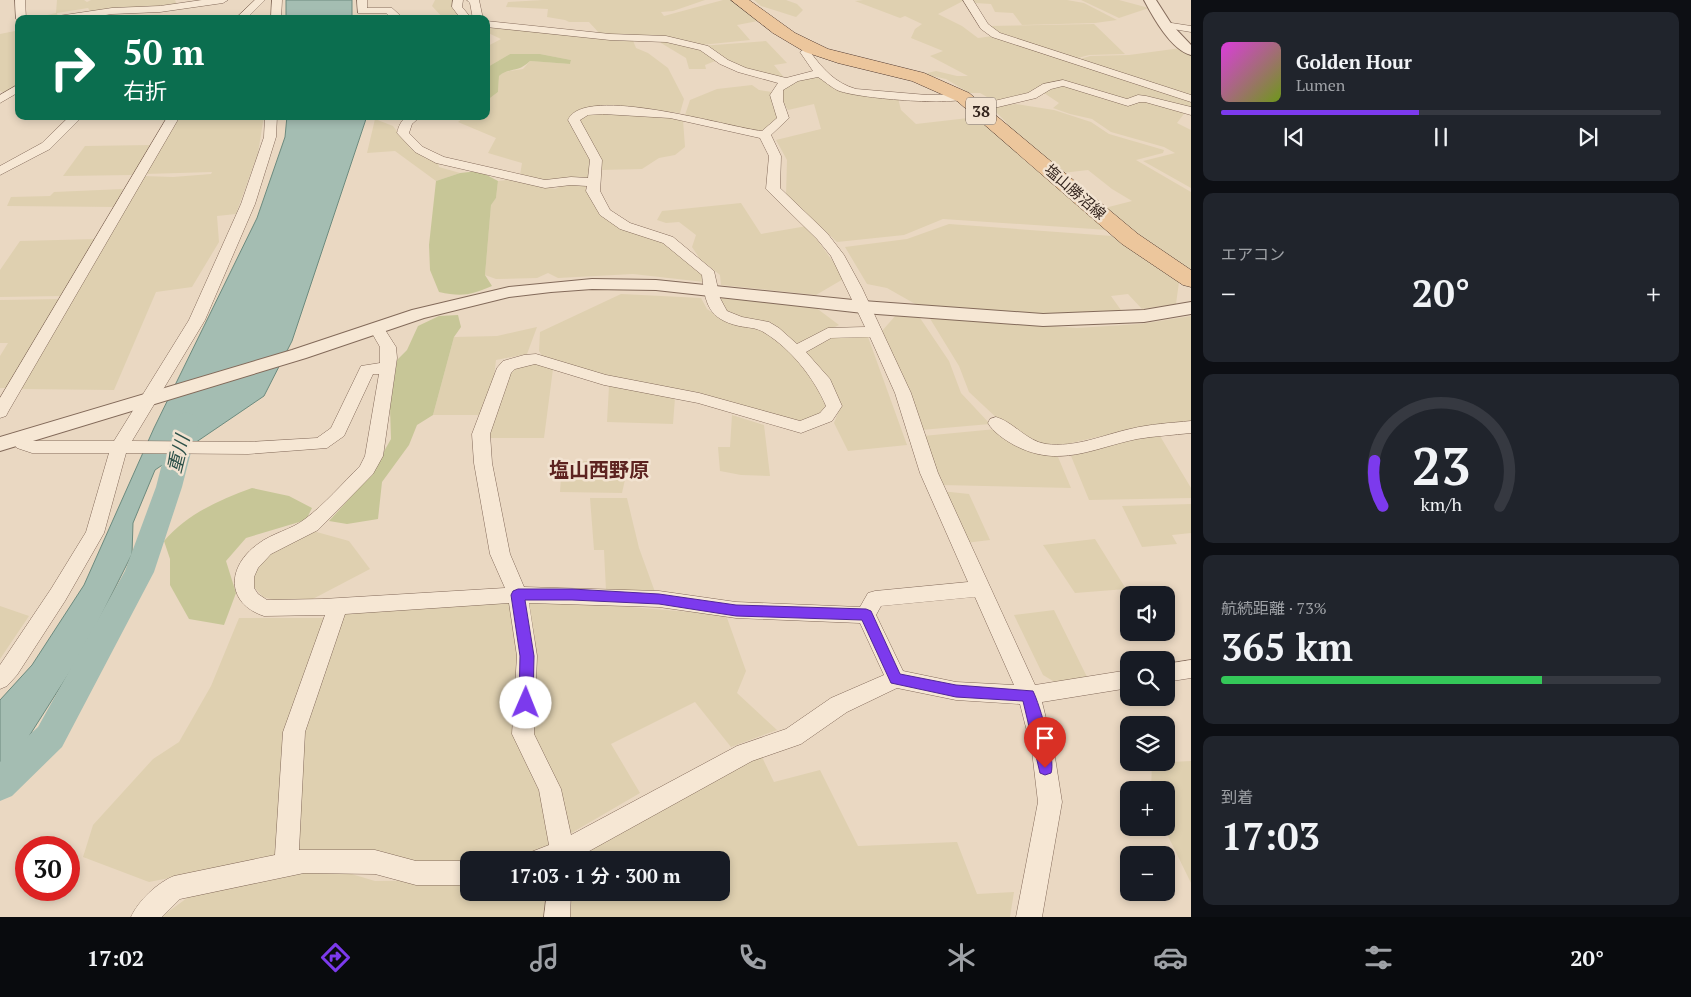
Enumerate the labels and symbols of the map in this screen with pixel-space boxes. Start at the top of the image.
road number: 38 [966,98,996,124]
street label: 塩山勝沼線 [1041,159,1111,223]
water label: 重川 [161,430,195,475]
district label: 塩山西野原 [549,456,649,483]
position arrow [499,676,551,728]
pin [1024,717,1066,768]
speed limit sign: 30 [15,836,80,901]

